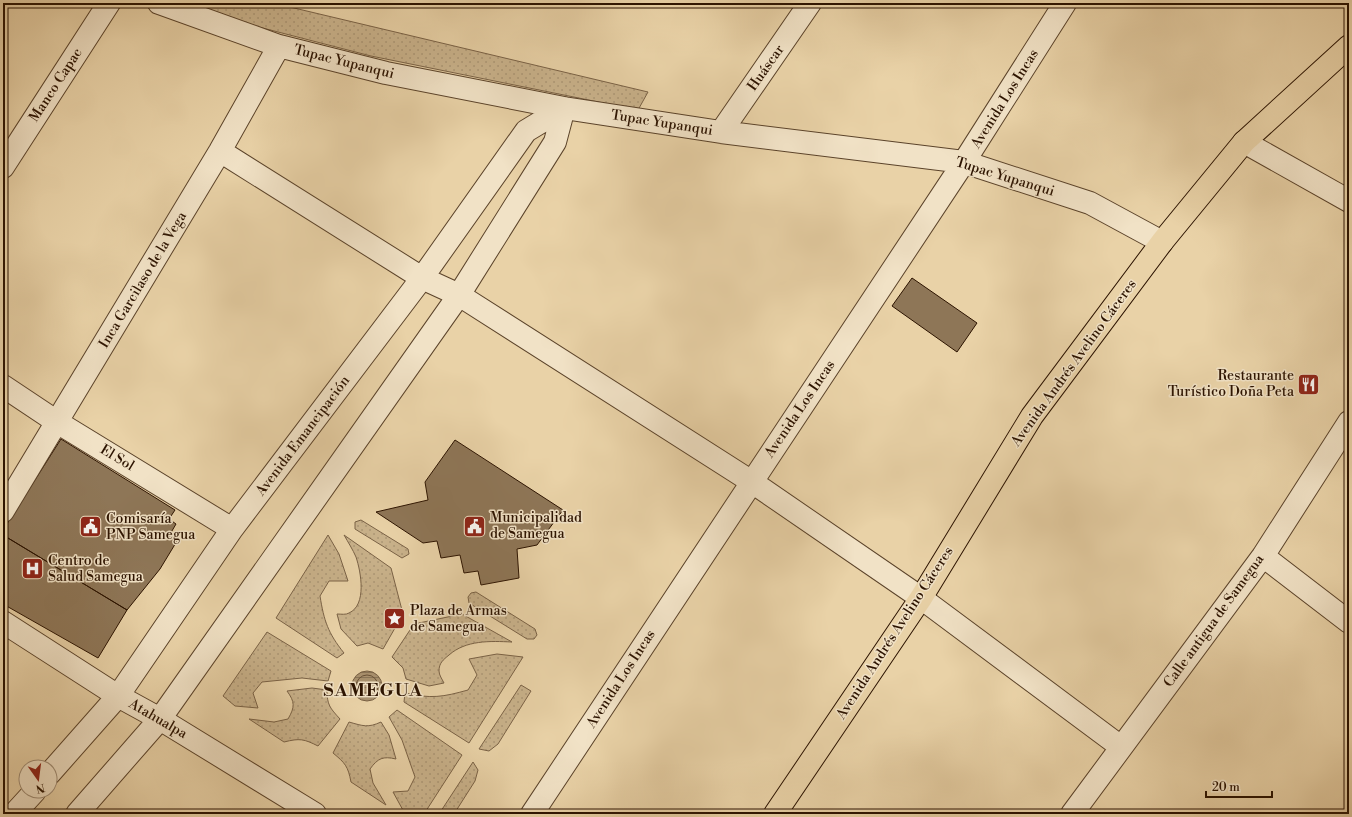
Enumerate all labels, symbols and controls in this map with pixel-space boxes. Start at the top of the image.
street label: Tupac Yupanqui [292,41,396,83]
street label: Huáscar [744,41,788,95]
street label: Manco Capac [25,45,87,125]
street label: Avenida Los Incas [967,46,1043,153]
street label: Tupac Yupanqui [610,106,715,140]
street label: Tupac Yupanqui [953,153,1057,201]
street label: Inca Garcilaso de la Vega [95,208,191,352]
street label: Avenida Andrés Avelino Cáceres [1007,276,1141,451]
street label: Avenida Los Incas [760,357,839,462]
place label: Restaurante Turístico Doña Peta [1168,367,1295,401]
restaurant icon: Restaurante Turístico Doña Peta [1296,371,1322,397]
street label: Avenida Emancipación [251,372,354,500]
street label: El Sol [97,441,137,475]
place label: Municipalidad de Samegua [490,509,582,543]
place label: Comisaría PNP Samegua [106,510,196,544]
public building icon: Municipalidad de Samegua [461,513,487,539]
public building icon: Comisaría PNP Samegua [77,514,103,540]
street label: Avenida Andrés Avelino Cáceres [832,543,958,724]
street label: Calle antigua de Samegua [1160,550,1269,691]
place label: Centro de Salud Samegua [48,552,144,586]
hospital icon: Centro de Salud Samegua [19,556,45,582]
place label: Plaza de Armas de Samegua [410,602,507,636]
place icon: Plaza de Armas de Samegua [382,606,408,632]
street label: Avenida Los Incas [582,626,660,732]
district label: SAMEGUA [323,679,423,702]
street label: Atahualpa [125,695,191,743]
north arrow [18,759,58,799]
scale bar [1206,773,1272,799]
text: N [34,780,46,796]
text: 20 m [1212,780,1240,795]

